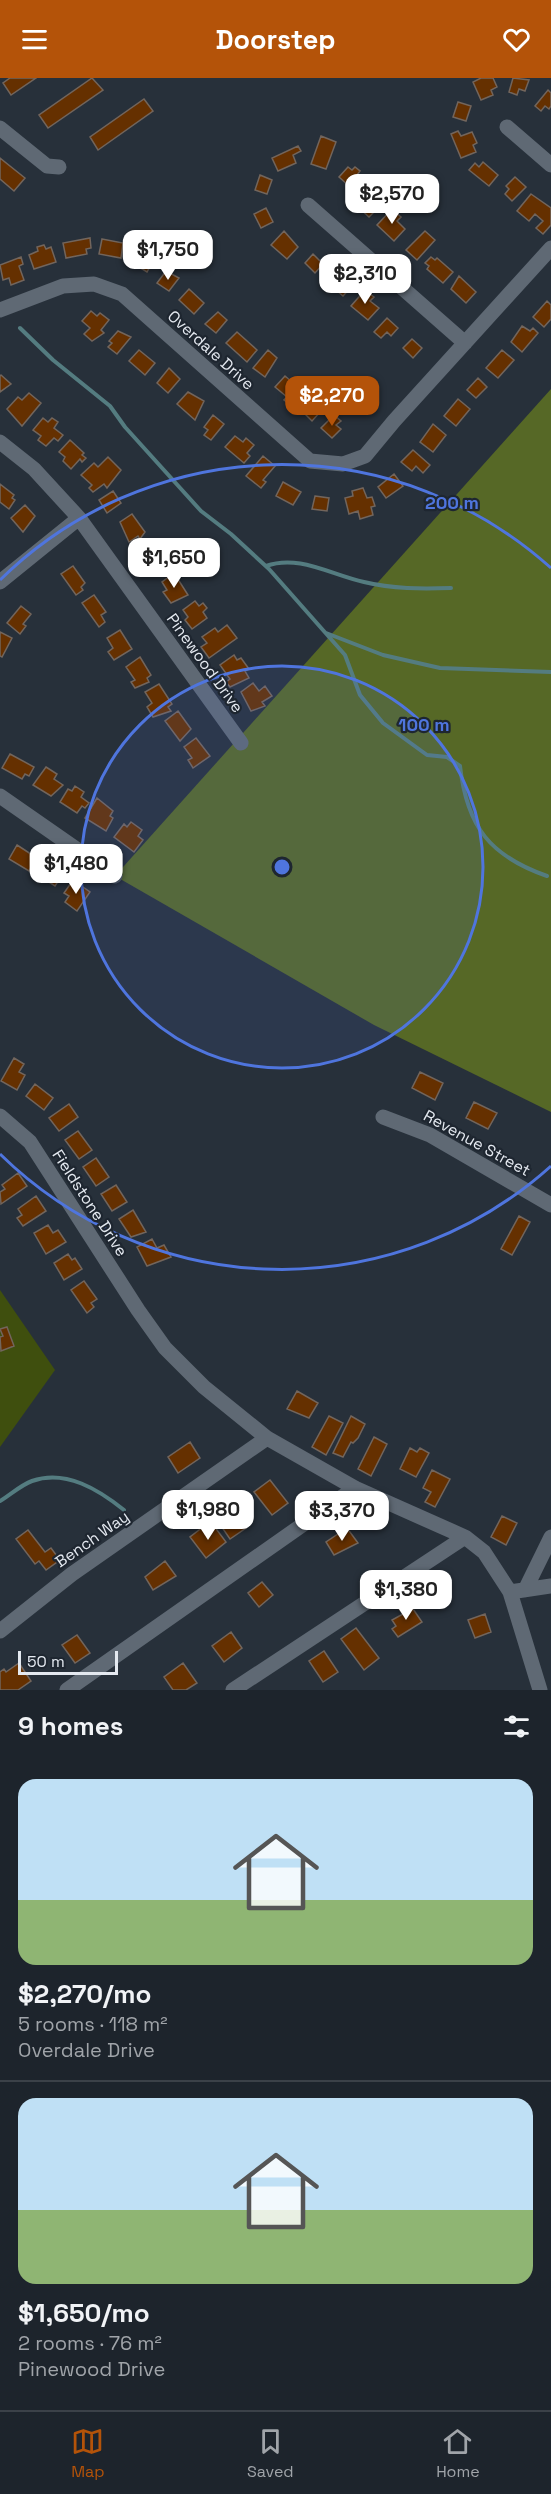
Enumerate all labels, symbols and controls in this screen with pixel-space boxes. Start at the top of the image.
text: Doorstep [216,22,335,57]
icon: menu [18,23,51,56]
icon: heart [500,23,533,56]
pin: $2,570 [343,174,441,225]
text: $2,570 [359,180,425,206]
pin: $1,750 [119,230,217,281]
text: $1,750 [137,236,199,262]
pin: $2,310 [316,254,414,305]
text: $2,310 [333,260,397,286]
street label: Overdale Drive [163,306,259,394]
pin: $2,270 [283,376,381,427]
text: $2,270 [299,382,365,408]
text: 200 m [425,491,479,514]
pin: $1,650 [125,538,223,589]
text: $1,650 [142,544,206,570]
street label: Pinewood Drive [162,609,248,717]
text: 100 m [398,713,450,736]
pin: $1,480 [27,844,125,895]
text: $1,480 [44,850,108,876]
centre of rings [272,857,292,877]
street label: Revenue Street [420,1105,534,1181]
street label: Fieldstone Drive [48,1146,132,1260]
pin: $1,980 [159,1490,257,1541]
pin: $3,370 [293,1491,391,1542]
text: $1,980 [176,1496,240,1522]
text: $3,370 [309,1497,375,1523]
street label: Bench Way [51,1506,133,1572]
pin: $1,380 [357,1570,455,1621]
text: $1,380 [374,1576,438,1602]
scale bar [18,1648,118,1676]
text: 50 m [27,1651,65,1672]
text: 9 homes [18,1709,123,1743]
icon: filters [500,1710,533,1743]
icon: home [222,1818,330,1926]
text: $2,270/mo [18,1977,151,2011]
text: 5 rooms · 118 m² [18,2011,168,2037]
text: Overdale Drive [18,2037,155,2063]
icon: home [222,2137,330,2245]
text: $1,650/mo [18,2296,150,2330]
text: 2 rooms · 76 m² [18,2330,162,2356]
text: Pinewood Drive [18,2356,165,2382]
tab: Map [71,2425,105,2482]
tab: Saved [247,2425,294,2482]
tab: Home [436,2425,480,2482]

